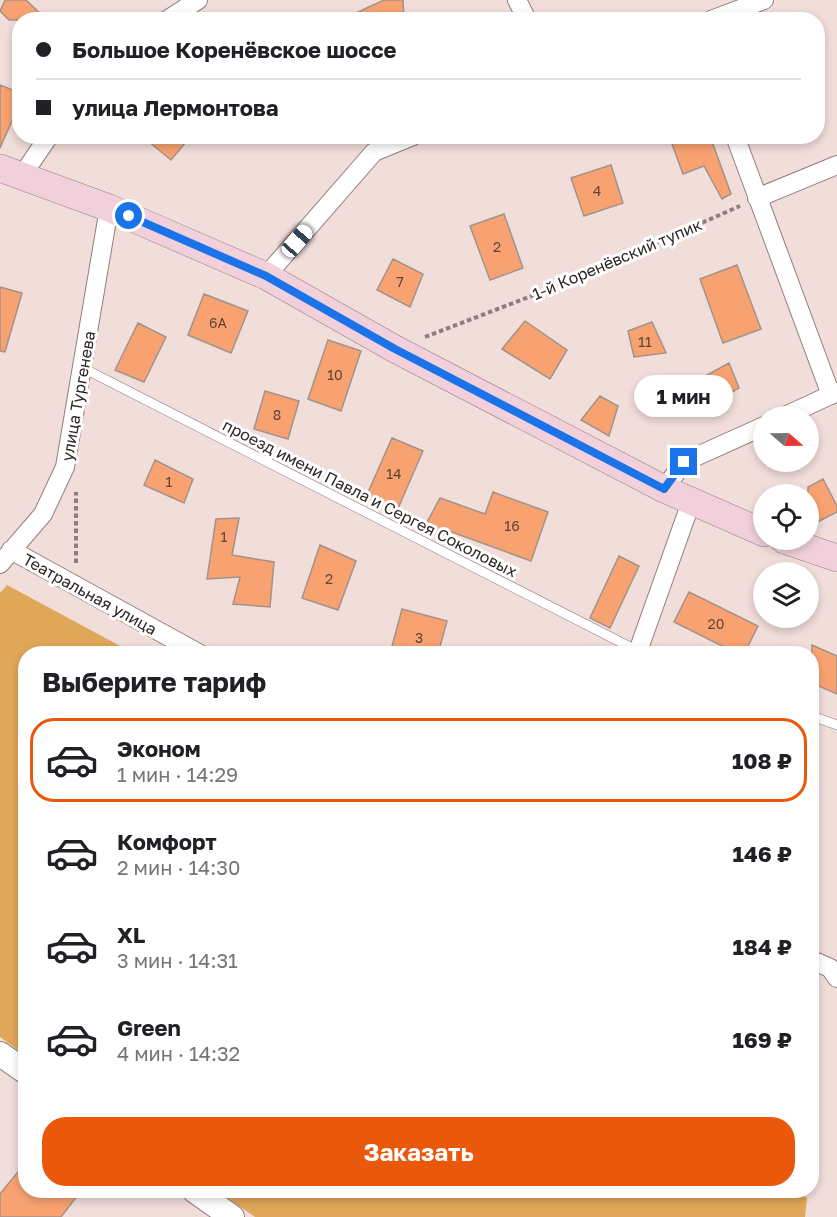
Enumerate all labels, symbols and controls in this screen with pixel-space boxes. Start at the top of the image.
text: Большое Коренёвское шоссе [72,36,397,63]
text: улица Лермонтова [72,94,279,121]
house number: 4 [593,182,601,199]
route start [115,202,142,229]
street label: 1-й Коренёвский тупик [529,214,705,304]
car [278,222,316,260]
house number: 2 [493,238,501,255]
house number: 7 [396,273,404,290]
house number: 6А [209,314,228,331]
street label: улица Тургенева [57,329,99,463]
house number: 11 [638,333,652,350]
house number: 10 [327,366,343,383]
callout: 1 мин [634,375,734,417]
text: 1 мин [656,384,711,408]
house number: 8 [273,406,281,423]
north arrow [753,406,819,472]
map controls [753,406,819,628]
street label: проезд имени Павла и Сергея Соколовых [220,415,521,581]
route end [670,448,697,475]
house number: 14 [386,465,402,482]
house number: 1 [166,473,173,490]
button: locate [753,484,819,550]
house number: 16 [504,517,520,534]
house number: 1 [221,528,228,545]
street label: Театральная улица [20,549,160,639]
button: layers [753,562,819,628]
house number: 2 [325,570,333,587]
house number: 20 [708,615,724,632]
house number: 3 [415,629,423,646]
text: Выберите тариф [42,666,266,698]
icon: car [45,733,99,787]
text: Эконом [117,735,201,762]
text: 108 ₽ [732,747,792,774]
text: 1 мин · 14:29 [117,762,238,786]
icon: car [45,826,99,880]
text: Комфорт [117,828,217,855]
text: 146 ₽ [733,840,792,867]
text: 2 мин · 14:30 [117,855,240,879]
icon: car [45,919,99,973]
text: XL [117,921,145,948]
text: 184 ₽ [732,933,792,960]
text: 3 мин · 14:31 [117,948,238,972]
icon: car [45,1012,99,1066]
text: Green [117,1014,181,1041]
text: 169 ₽ [732,1026,792,1053]
text: 4 мин · 14:32 [117,1041,240,1065]
button: Заказать [42,1117,795,1186]

